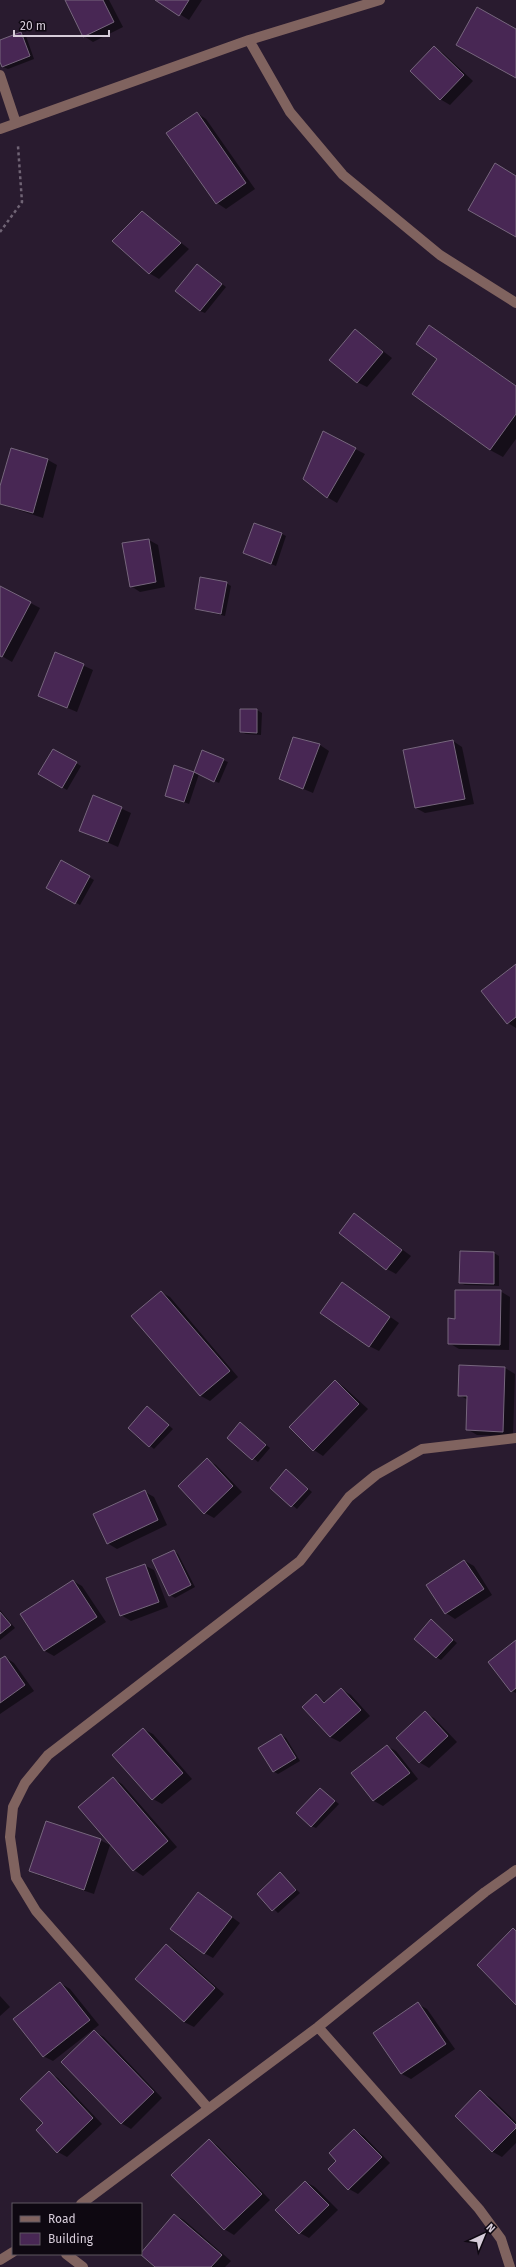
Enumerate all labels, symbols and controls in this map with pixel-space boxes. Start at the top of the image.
scale bar [14,12,109,38]
text: 20 m [20,19,46,33]
legend [12,2203,142,2255]
text: Road [48,2212,76,2226]
north arrow [464,2215,504,2255]
text: N [483,2221,498,2235]
text: Building [48,2232,94,2246]

